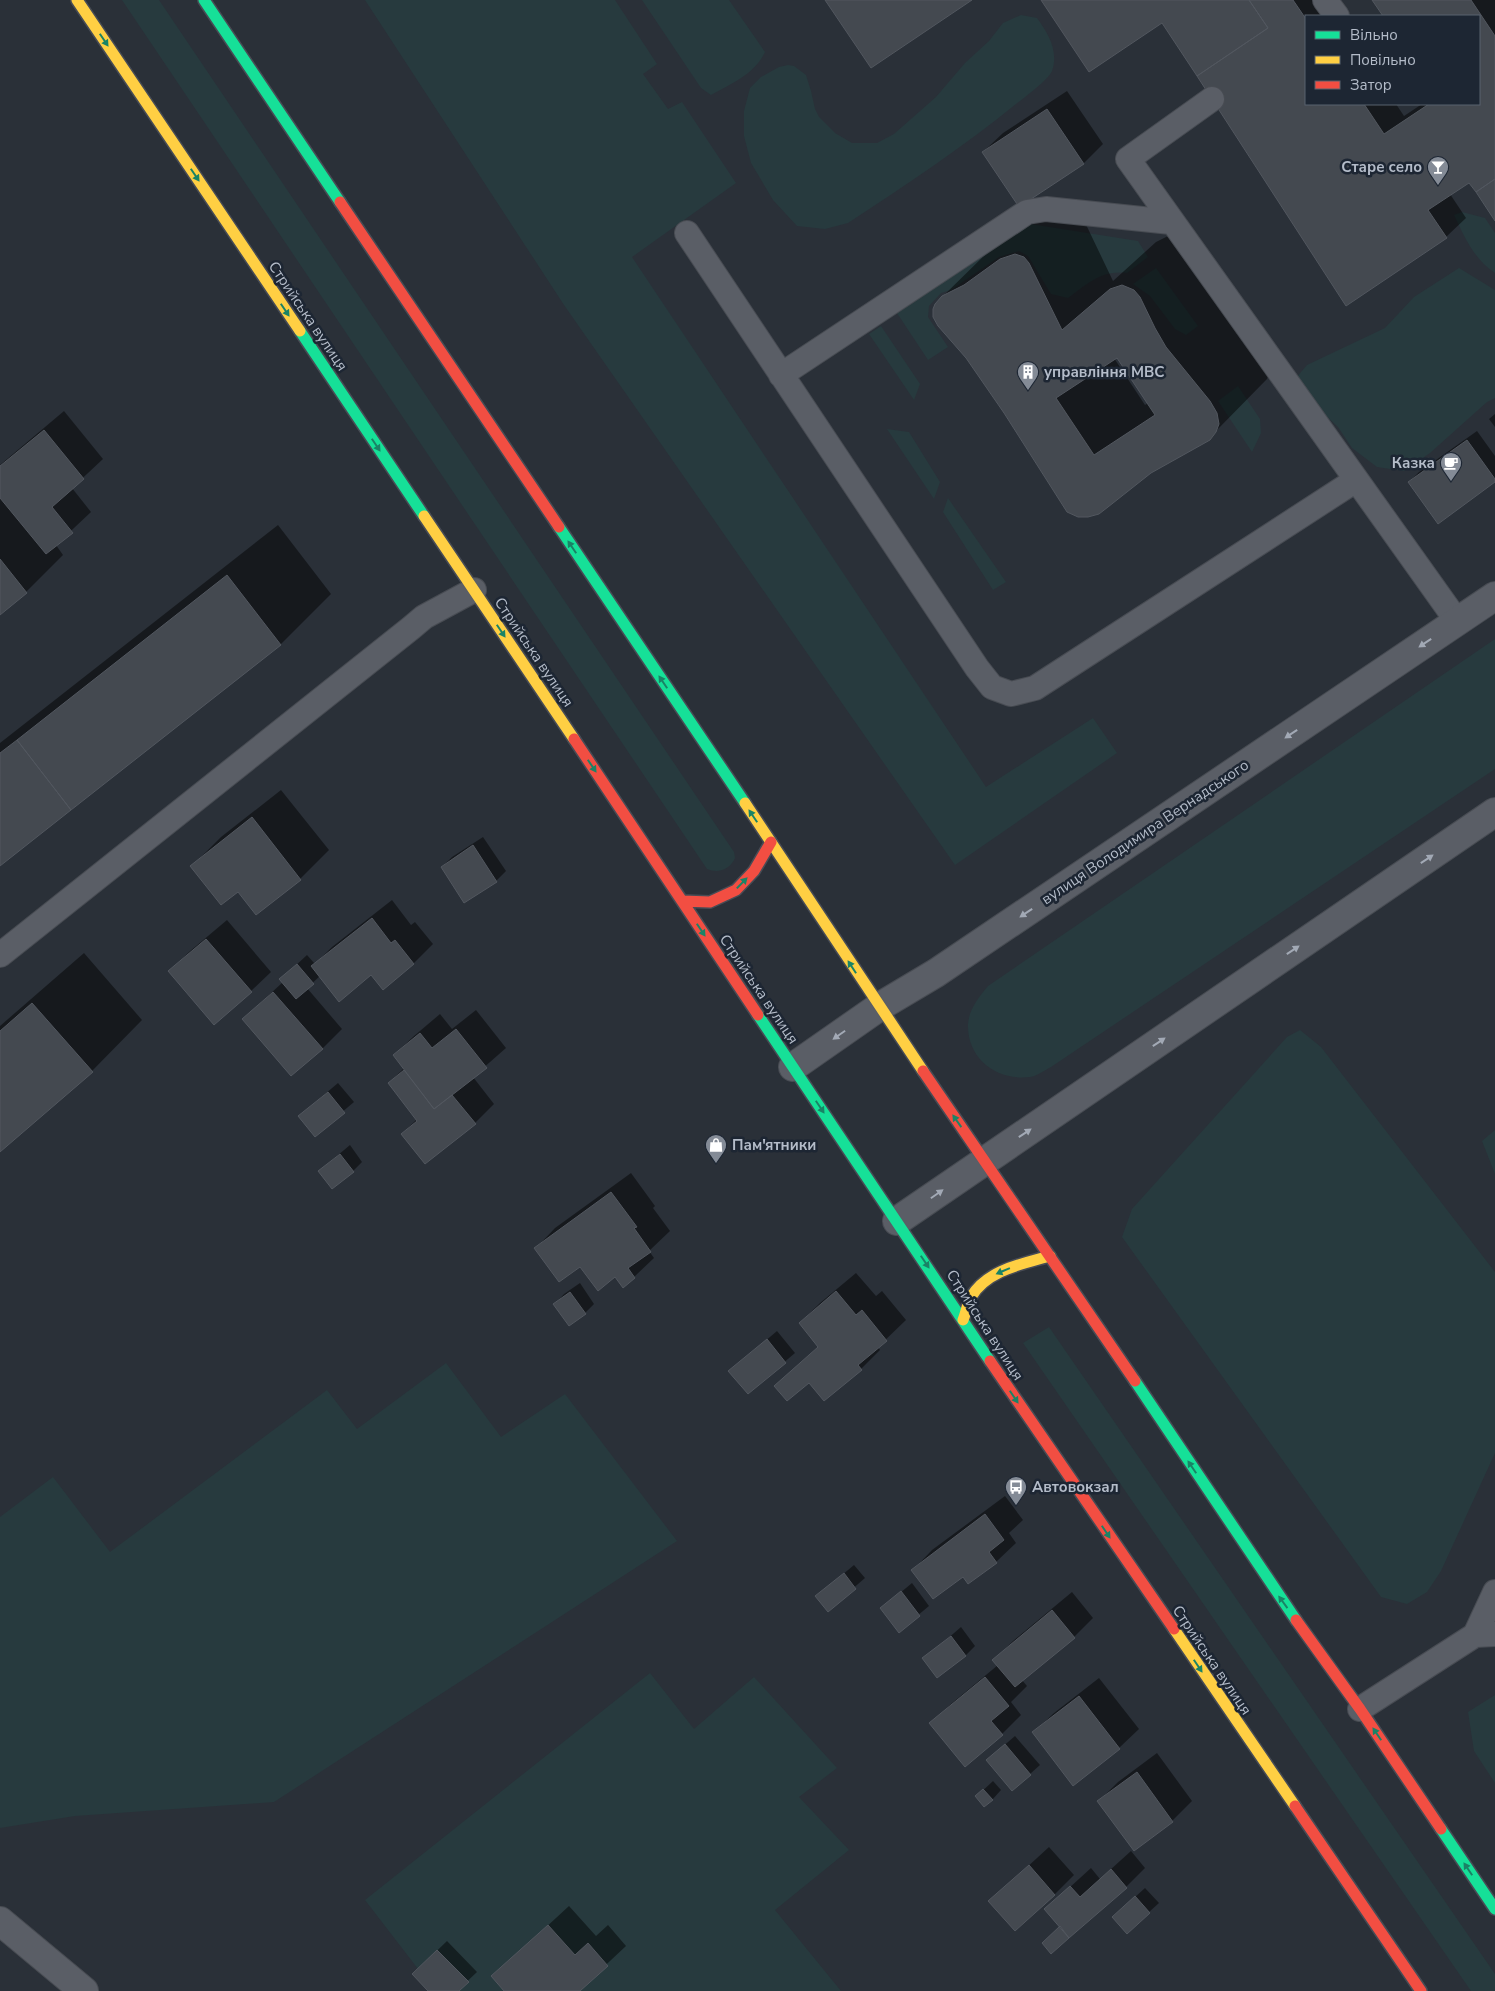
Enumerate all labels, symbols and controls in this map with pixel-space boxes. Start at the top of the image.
legend [1305,15,1480,105]
text: Вільно [1350,25,1398,45]
one-way arrow [99,34,109,47]
text: Повільно [1350,50,1416,70]
text: Затор [1350,75,1392,95]
bar icon: Старе село [1426,155,1450,186]
place label: Старе село [1341,157,1422,177]
one-way arrow [190,168,200,182]
street label: Стрийська вулиця [264,257,352,375]
one-way arrow [281,303,290,317]
building icon: управління МВС [1016,360,1040,391]
place label: управління МВС [1044,362,1165,382]
one-way arrow [371,438,381,452]
cafe icon: Казка [1439,451,1463,482]
place label: Казка [1392,453,1435,473]
one-way arrow [567,540,577,553]
street label: Стрийська вулиця [490,593,578,711]
one-way arrow [497,624,506,638]
one-way arrow [1419,638,1432,648]
one-way arrow [658,675,667,688]
one-way arrow [1284,729,1298,739]
street label: вулиця Володимира Вернадського [1037,755,1253,909]
one-way arrow [587,759,597,772]
one-way arrow [748,810,758,823]
one-way arrow [1420,854,1434,863]
one-way arrow [736,877,748,889]
one-way arrow [1019,908,1033,918]
one-way arrow [696,924,706,937]
street label: Стрийська вулиця [715,930,803,1048]
one-way arrow [1286,945,1300,955]
one-way arrow [847,960,857,973]
one-way arrow [832,1030,846,1040]
one-way arrow [1152,1037,1166,1047]
one-way arrow [816,1101,825,1114]
one-way arrow [952,1114,962,1128]
one-way arrow [1018,1128,1031,1138]
shop icon: Пам'ятники [704,1133,728,1164]
place label: Пам'ятники [732,1135,816,1155]
one-way arrow [931,1189,944,1199]
one-way arrow [920,1255,929,1269]
street label: Стрийська вулиця [942,1266,1028,1384]
one-way arrow [995,1267,1010,1275]
one-way arrow [1009,1391,1019,1404]
one-way arrow [1187,1460,1197,1474]
bus stop icon: Автовокзал [1004,1475,1028,1506]
place label: Автовокзал [1032,1477,1119,1497]
one-way arrow [1101,1525,1111,1538]
one-way arrow [1278,1595,1288,1609]
street label: Стрийська вулиця [1168,1601,1256,1719]
one-way arrow [1193,1659,1203,1672]
one-way arrow [1372,1728,1382,1741]
one-way arrow [1463,1862,1473,1876]

